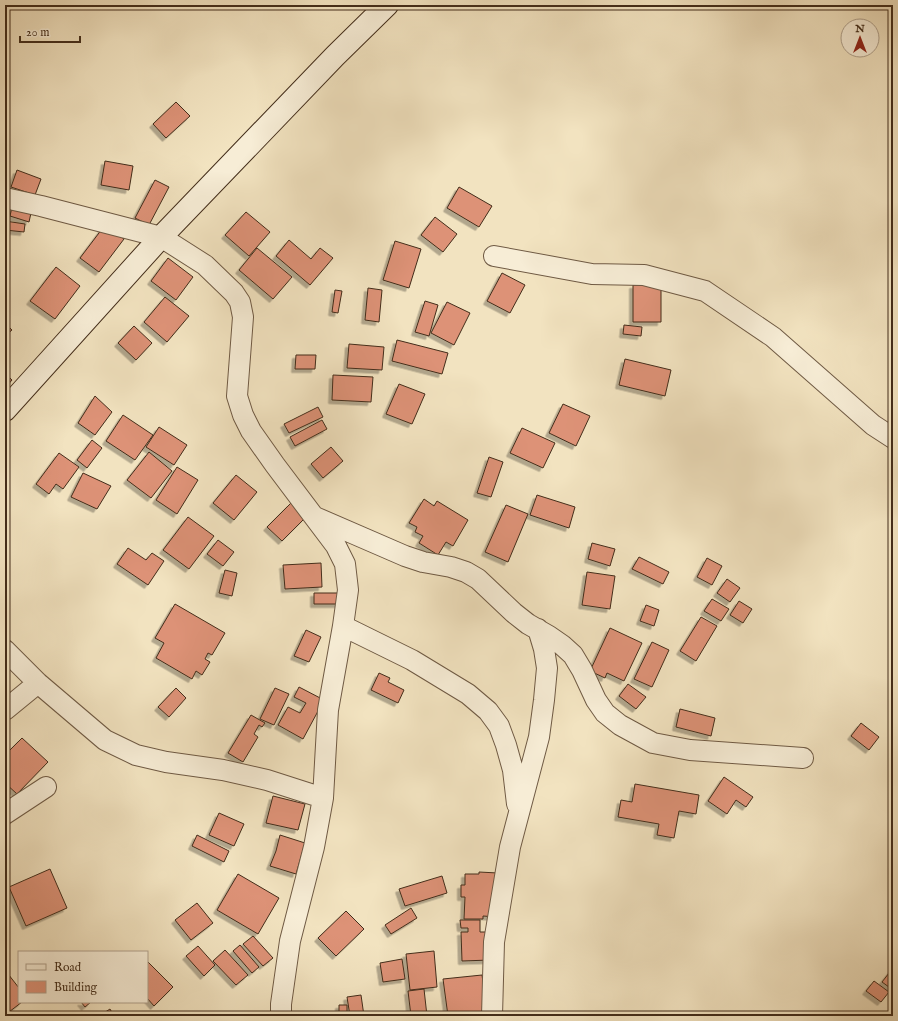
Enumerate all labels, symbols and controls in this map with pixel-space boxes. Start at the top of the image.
scale bar [20,18,80,44]
north arrow [840,18,880,58]
text: N [854,22,865,36]
text: 20 m [26,25,49,40]
legend [18,951,148,1003]
text: Road [54,960,82,975]
text: Building [54,980,98,995]

